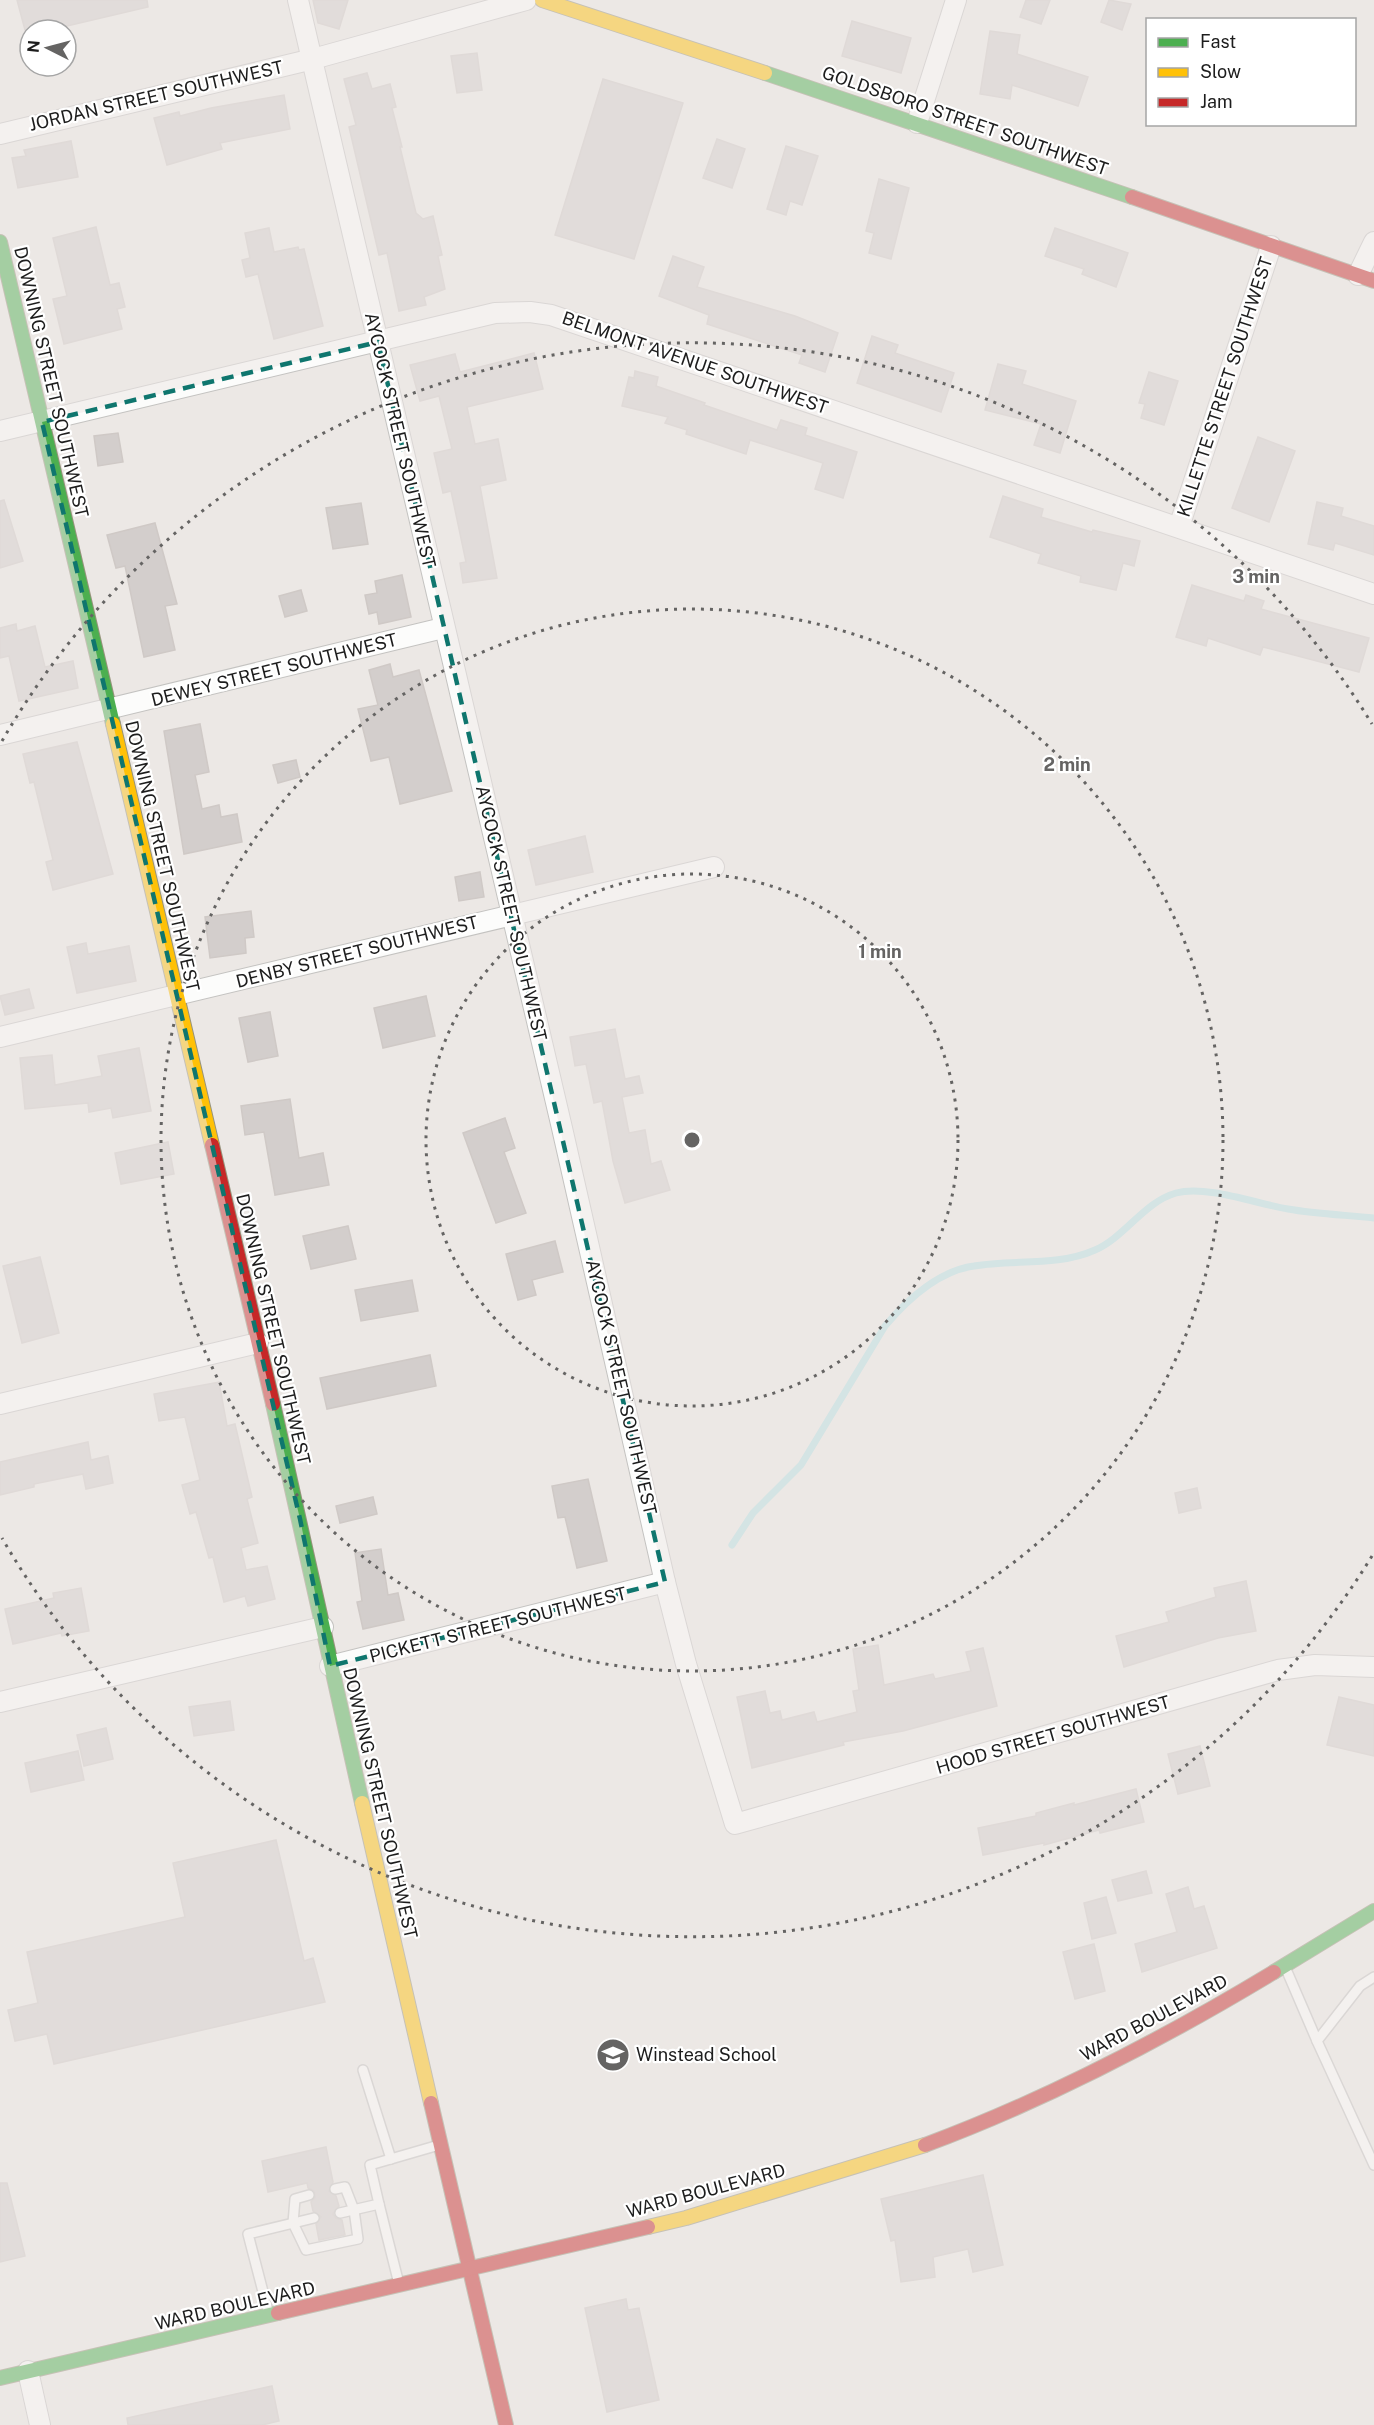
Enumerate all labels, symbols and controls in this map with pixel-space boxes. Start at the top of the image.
north arrow [18,18,78,78]
legend [1146,18,1356,126]
text: Fast [1200,31,1236,52]
text: N [23,39,44,54]
street label: JORDAN STREET SOUTHWEST [27,56,285,135]
text: Slow [1200,61,1241,82]
street label: GOLDSBORO STREET SOUTHWEST [819,62,1111,180]
text: Jam [1200,91,1233,112]
street label: DOWNING STREET SOUTHWEST [10,244,93,520]
street label: KILLETTE STREET SOUTHWEST [1172,254,1277,520]
street label: BELMONT AVENUE SOUTHWEST [559,307,831,418]
street label: AYCOCK STREET SOUTHWEST [361,310,440,570]
text: 3 min [1232,566,1280,587]
street label: DEWEY STREET SOUTHWEST [149,629,399,710]
street label: DOWNING STREET SOUTHWEST [121,718,204,994]
text: 2 min [1043,754,1091,775]
street label: AYCOCK STREET SOUTHWEST [472,783,551,1043]
street label: DENBY STREET SOUTHWEST [234,911,480,992]
text: 1 min [858,941,902,962]
centre of rings [682,1130,702,1150]
street label: DOWNING STREET SOUTHWEST [232,1191,315,1467]
street label: AYCOCK STREET SOUTHWEST [582,1257,661,1517]
street label: PICKETT STREET SOUTHWEST [367,1582,629,1667]
street label: DOWNING STREET SOUTHWEST [339,1665,422,1941]
street label: HOOD STREET SOUTHWEST [934,1691,1172,1778]
street label: WARD BOULEVARD [1077,1970,1231,2065]
school or university icon: Winstead School [595,2037,631,2073]
place label: Winstead School [636,2044,777,2065]
street label: WARD BOULEVARD [624,2159,788,2222]
street label: WARD BOULEVARD [153,2277,317,2334]

